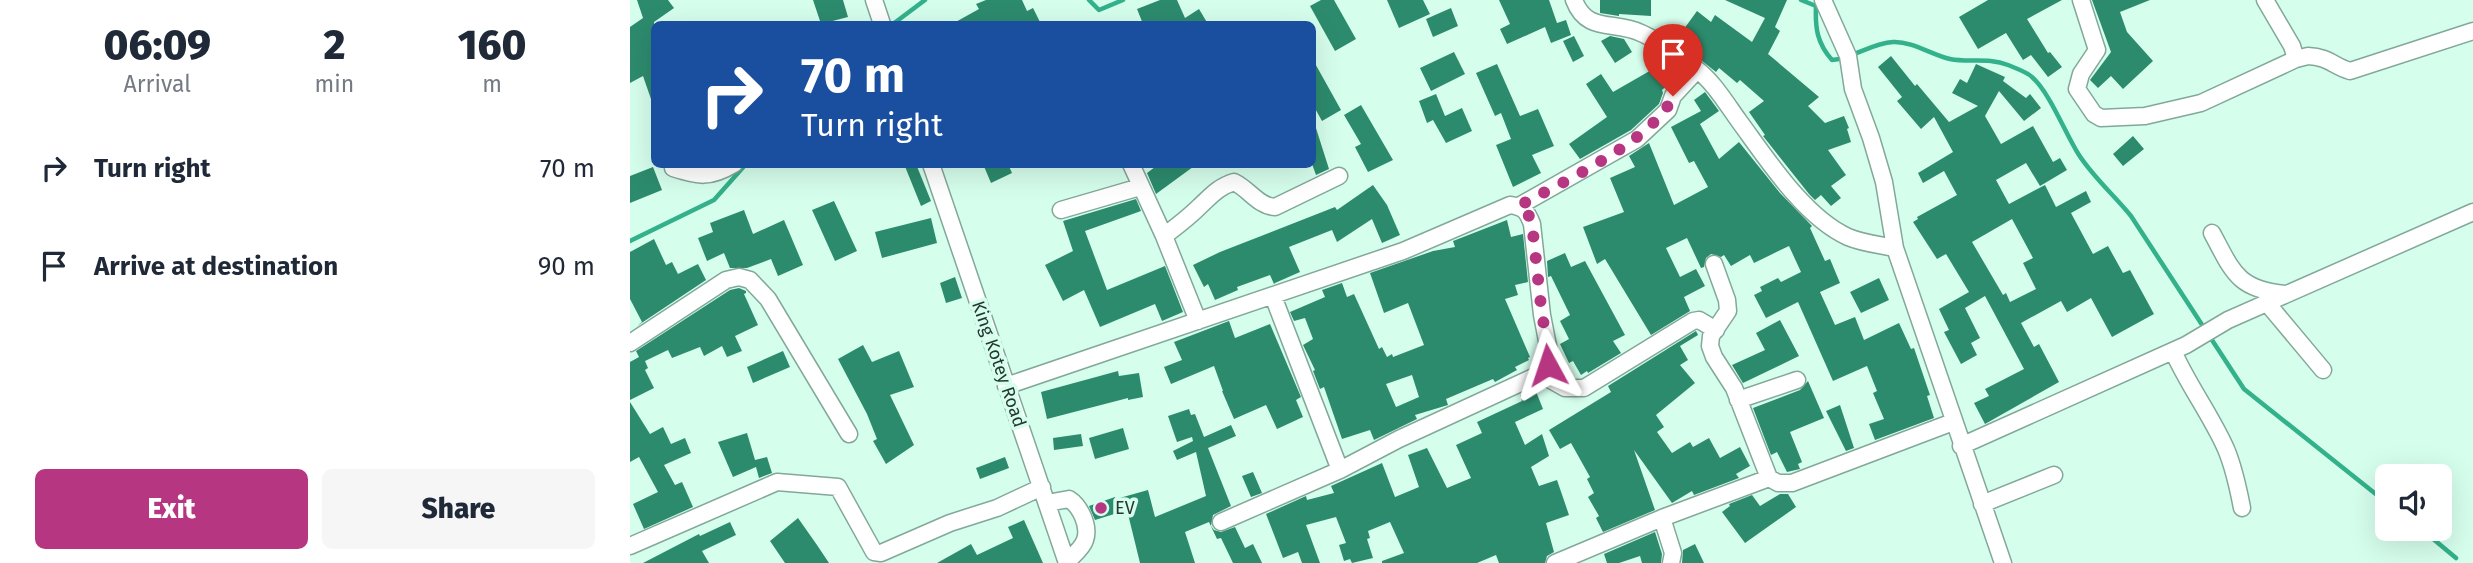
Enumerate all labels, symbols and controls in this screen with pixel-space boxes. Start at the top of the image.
text: 06:09 [103,20,211,70]
text: 2 [323,20,345,70]
text: 160 [458,20,527,70]
pin [1643,24,1703,96]
icon: arrive [1654,35,1692,73]
text: 70 m [801,46,905,105]
icon: right [686,49,777,140]
text: Arrival [124,70,191,98]
text: min [315,70,354,98]
text: m [482,70,502,98]
text: Turn right [801,106,943,144]
icon: right [35,149,73,187]
text: Turn right [94,153,211,184]
text: 70 m [540,153,595,184]
icon: arrive [35,247,73,285]
text: Arrive at destination [94,251,338,282]
text: 90 m [538,251,595,282]
street label: King Kotey Road [967,298,1031,430]
position arrow [1511,328,1585,402]
map controls [2375,464,2452,541]
button: sound [2375,464,2452,541]
button: Exit [35,469,308,549]
button: Share [322,469,595,549]
place label: EV [1115,497,1135,519]
marker: EV [1093,500,1109,516]

